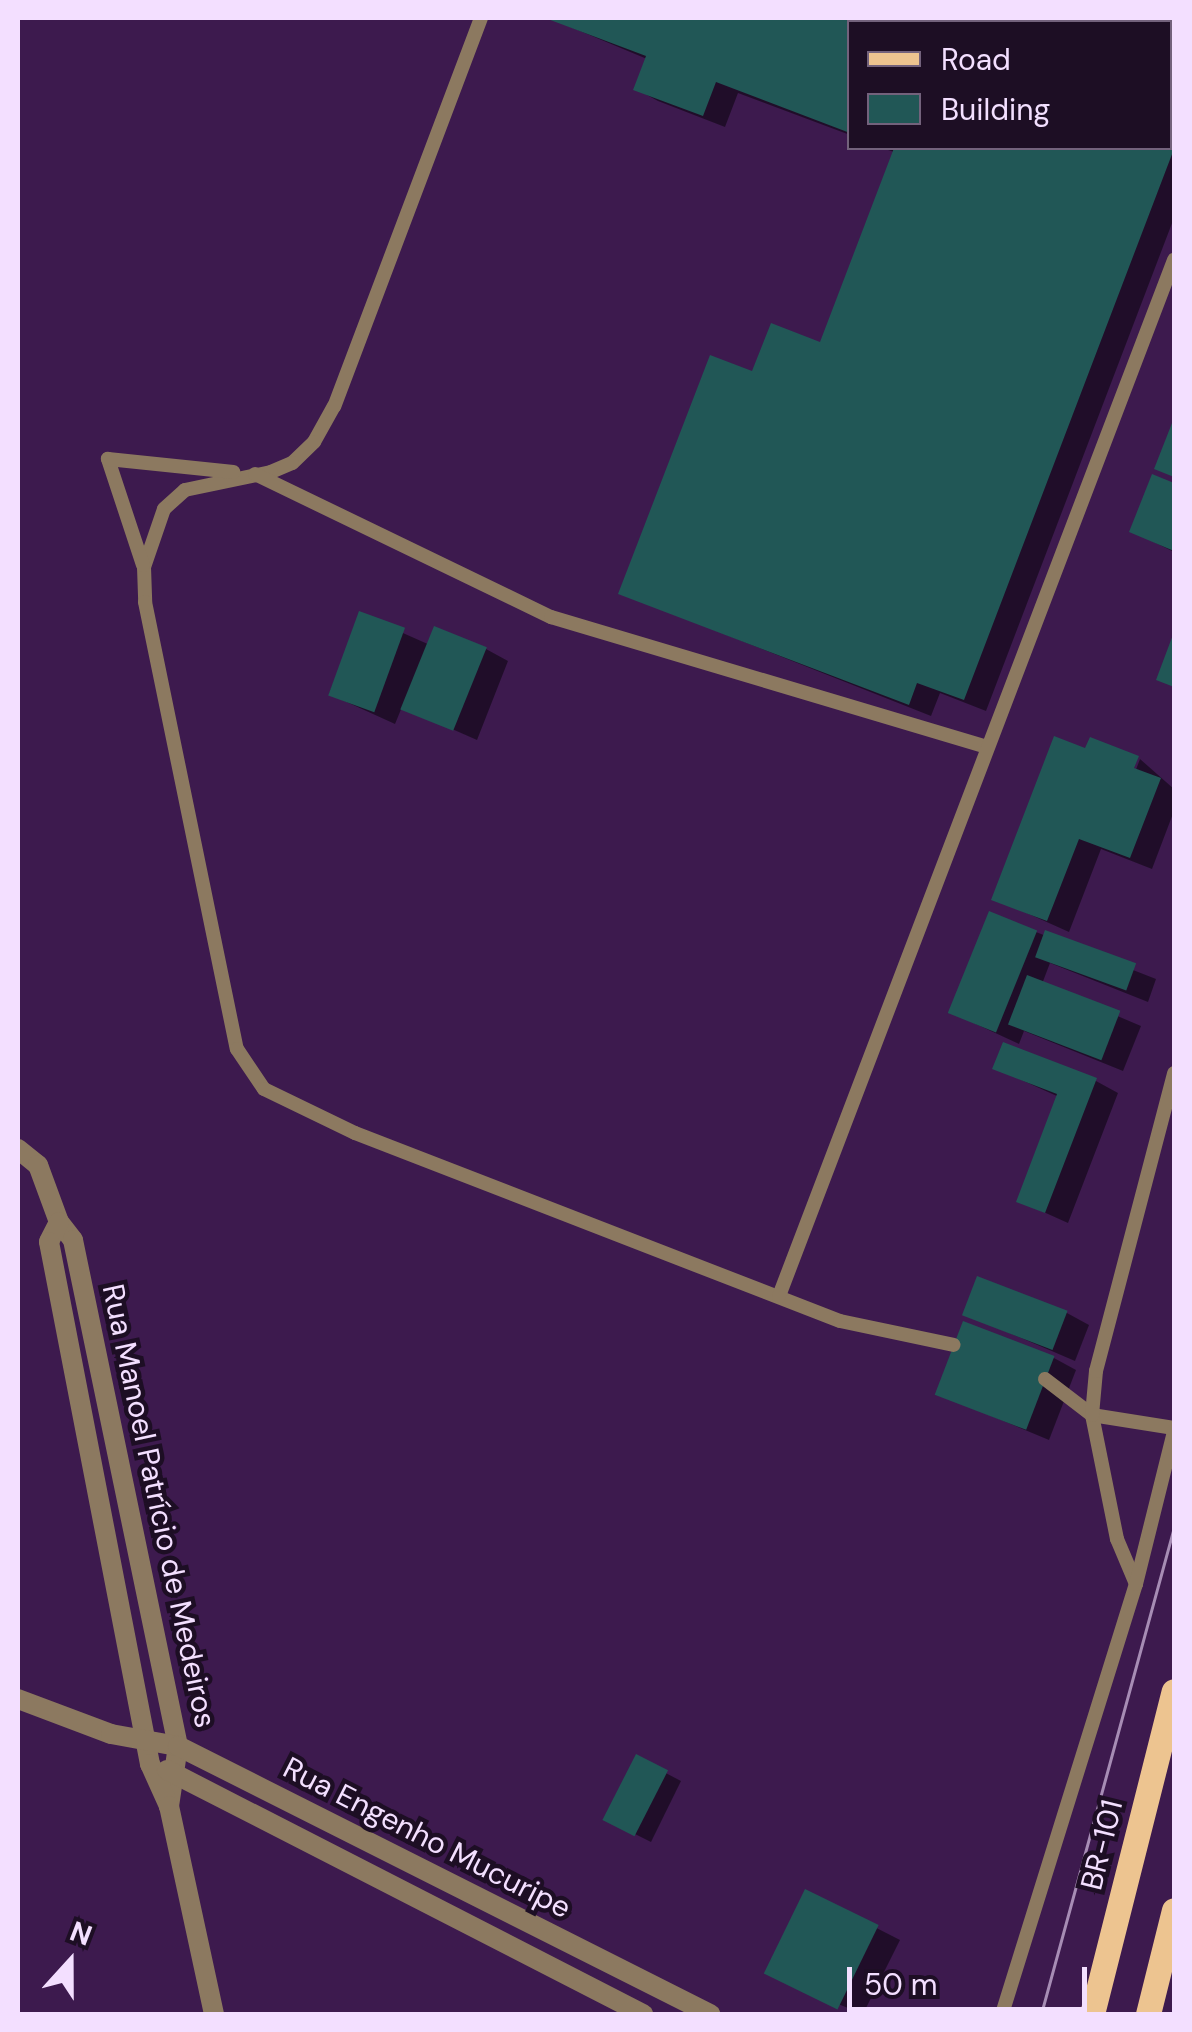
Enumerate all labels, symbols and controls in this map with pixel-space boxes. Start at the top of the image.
legend [847,20,1172,150]
text: Road [941,40,1011,79]
text: Building [941,90,1050,129]
street label: Rua Manoel Patrício de Medeiros [94,1281,224,1731]
street label: Rua Engenho Mucuripe [277,1750,577,1926]
street label: BR-101 [1073,1796,1131,1894]
north arrow [20,1912,120,2012]
text: N [65,1913,97,1954]
scale bar [852,1947,1092,2009]
text: 50 m [864,1965,938,2004]

